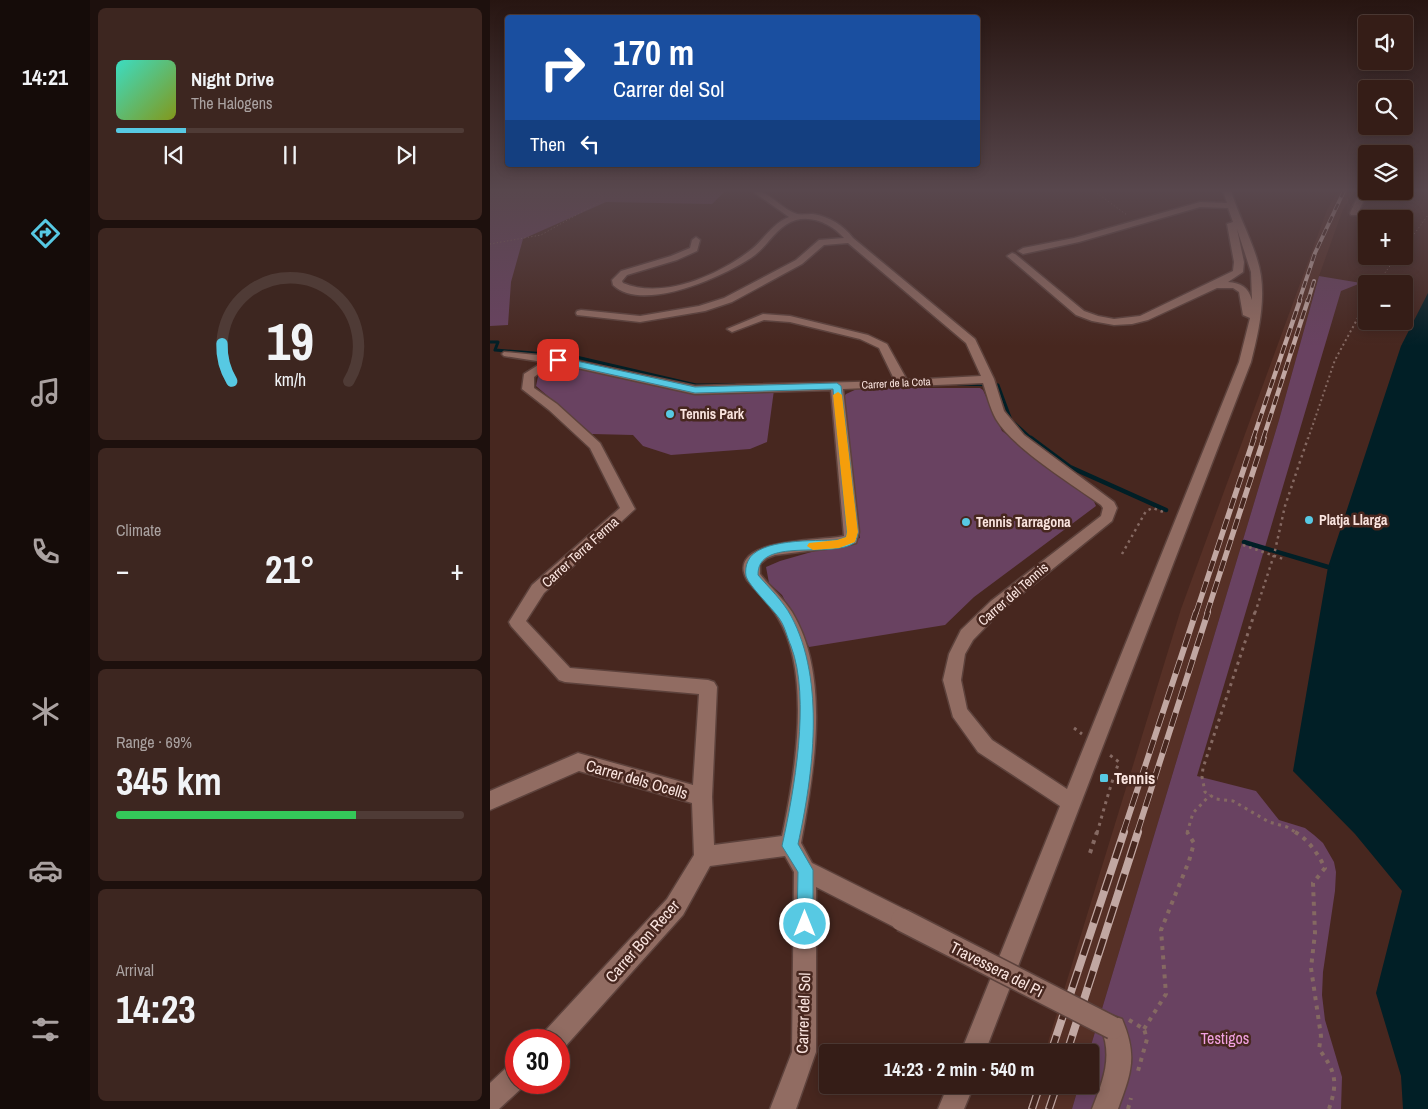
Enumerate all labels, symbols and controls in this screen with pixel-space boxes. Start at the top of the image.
map controls [1358,15,1413,330]
button: sound [1358,15,1413,70]
text: 170 m [613,29,694,76]
icon: right [530,35,595,100]
text: 14:21 [22,62,68,92]
text: Night Drive [191,66,274,92]
text: Carrer del Sol [613,74,724,104]
button: search [1358,80,1413,135]
text: The Halogens [191,92,273,114]
icon: left [576,130,604,158]
text: Then [530,131,566,157]
icon: previous [160,141,188,169]
icon: pause [276,141,304,169]
icon: next [392,141,420,169]
button: layers [1358,145,1413,200]
button: + [1358,210,1413,265]
icon: directions [28,216,63,251]
button: − [1358,275,1413,330]
text: 19 [266,306,314,376]
pin [537,339,579,381]
icon: arrive [544,346,572,374]
text: km/h [274,368,306,392]
street label: Carrer de la Cota [861,374,931,392]
icon: music [28,375,63,410]
place label: Tennis Park [680,405,745,423]
marker: Tennis Park [664,408,676,420]
place label: Platja Llarga [1319,511,1388,529]
street label: Carrer Terra Ferma [538,512,623,591]
place label: Tennis Tarragona [976,513,1071,531]
marker: Platja Llarga [1303,514,1315,526]
marker: Tennis Tarragona [960,516,972,528]
text: Climate [116,519,161,541]
icon: phone [28,534,63,569]
text: 21° [265,544,315,595]
text: − [116,551,129,589]
text: + [451,551,464,589]
street label: Carrer del Tennis [974,558,1052,630]
icon: climate [28,694,63,729]
text: Range · 69% [116,731,192,753]
street label: Carrer dels Ocells [584,754,690,804]
text: 345 km [116,756,222,807]
place label: Tennis [1114,767,1155,789]
marker: Tennis [1098,772,1110,784]
icon: car [28,853,63,888]
street label: Carrer Bon Recer [600,895,684,987]
position arrow [778,897,830,949]
street label: Travessera del Pi [946,936,1048,1002]
text: Arrival [116,959,154,981]
street label: Carrer del Sol [791,972,815,1054]
text: 14:23 [116,984,196,1035]
icon: filters [28,1012,63,1047]
park label: Testigos [1201,1027,1249,1049]
speed limit sign: 30 [505,1029,570,1094]
text: 14:23 · 2 min · 540 m [884,1056,1034,1082]

